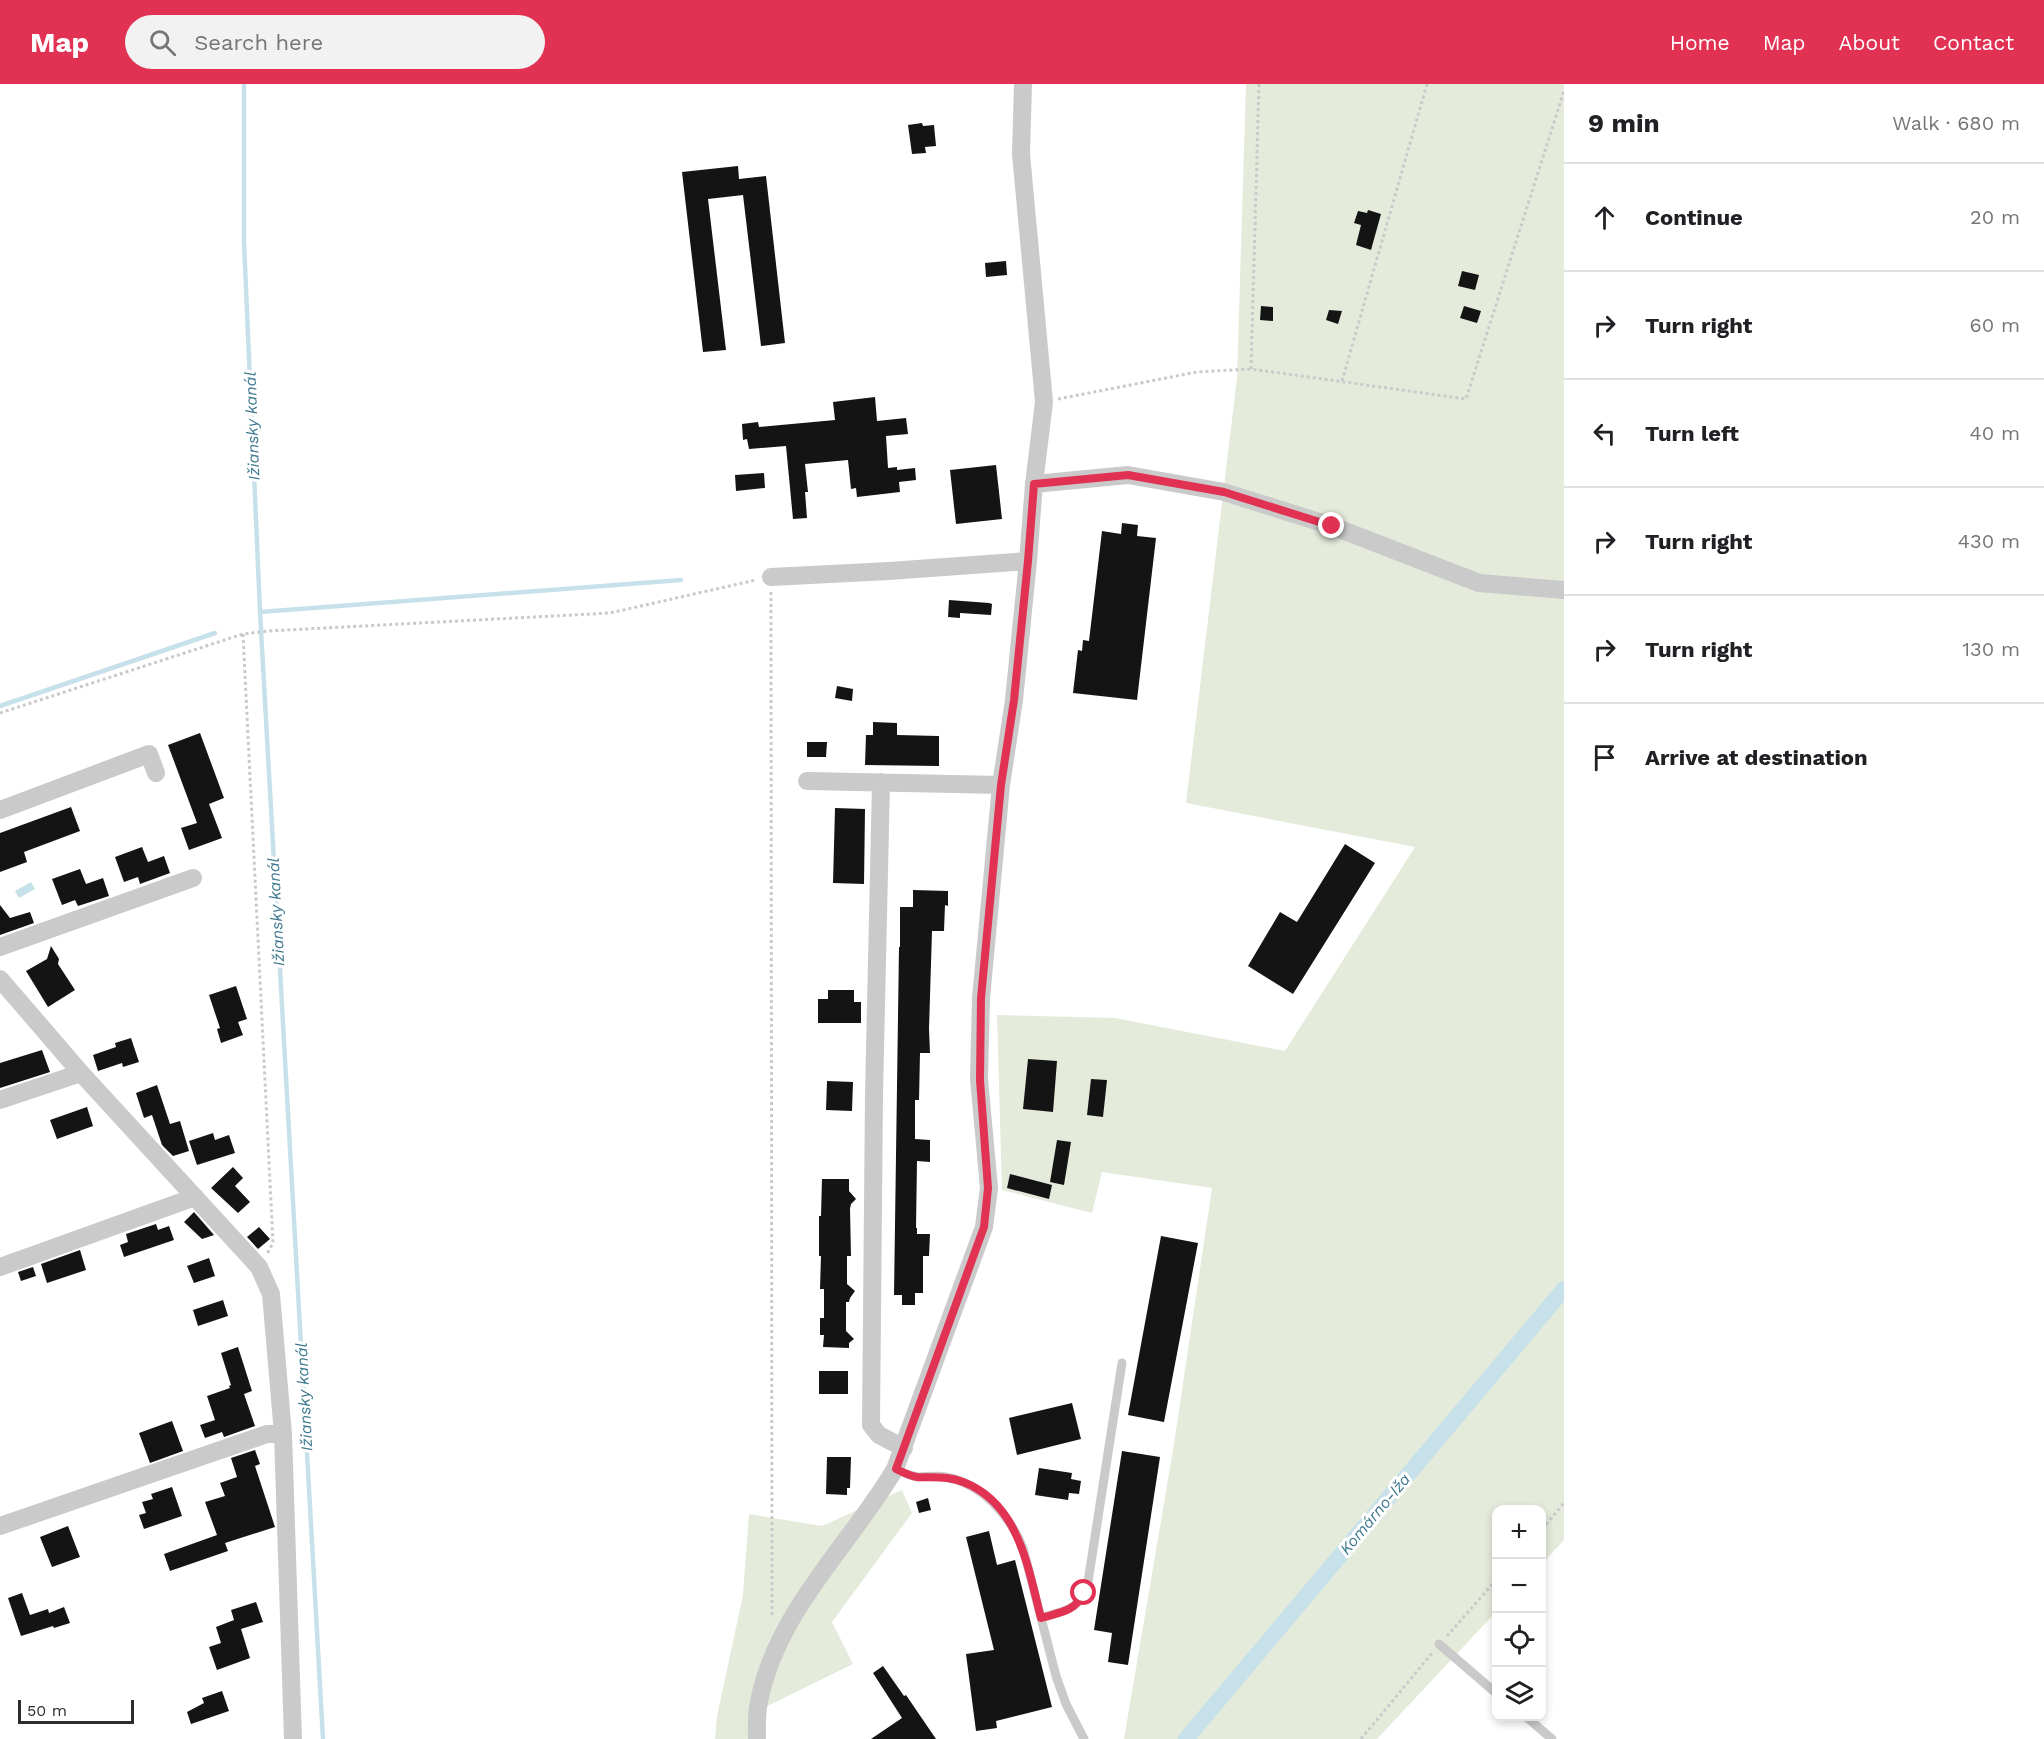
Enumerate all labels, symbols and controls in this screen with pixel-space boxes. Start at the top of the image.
search box [125,15,545,69]
text: Map [30,26,89,59]
icon: search [146,26,179,59]
text: Search here [194,30,323,55]
text: Home [1670,30,1730,55]
text: Map [1763,30,1806,55]
text: About [1839,30,1900,55]
text: Contact [1933,30,2014,55]
text: 9 min [1588,108,1660,138]
text: Walk · 680 m [1892,111,2020,135]
icon: ahead [1588,201,1621,234]
text: Continue [1645,205,1743,230]
text: 20 m [1970,205,2020,229]
icon: right [1588,309,1621,342]
text: Turn right [1645,313,1752,338]
text: 60 m [1970,313,2020,337]
water label: Ižiansky kanál [241,371,263,481]
icon: left [1588,417,1621,450]
text: Turn left [1645,421,1739,446]
text: 40 m [1969,421,2020,445]
route end [1318,512,1344,538]
icon: right [1588,525,1621,558]
text: Turn right [1645,529,1752,554]
text: 430 m [1958,529,2020,553]
icon: right [1588,633,1621,666]
text: Turn right [1645,637,1752,662]
text: 130 m [1962,637,2020,661]
icon: arrive [1588,741,1621,774]
text: Arrive at destination [1645,745,1868,770]
water label: Ižiansky kanál [264,857,288,967]
water label: Ižiansky kanál [292,1342,316,1452]
water label: Komárno-Iža [1336,1470,1414,1558]
map controls [1492,1505,1546,1721]
button: + [1492,1505,1546,1559]
button: − [1492,1559,1546,1613]
route start [1070,1579,1096,1605]
button: locate [1492,1613,1546,1667]
button: layers [1492,1667,1546,1721]
scale bar [18,1697,134,1724]
text: 50 m [27,1701,67,1720]

